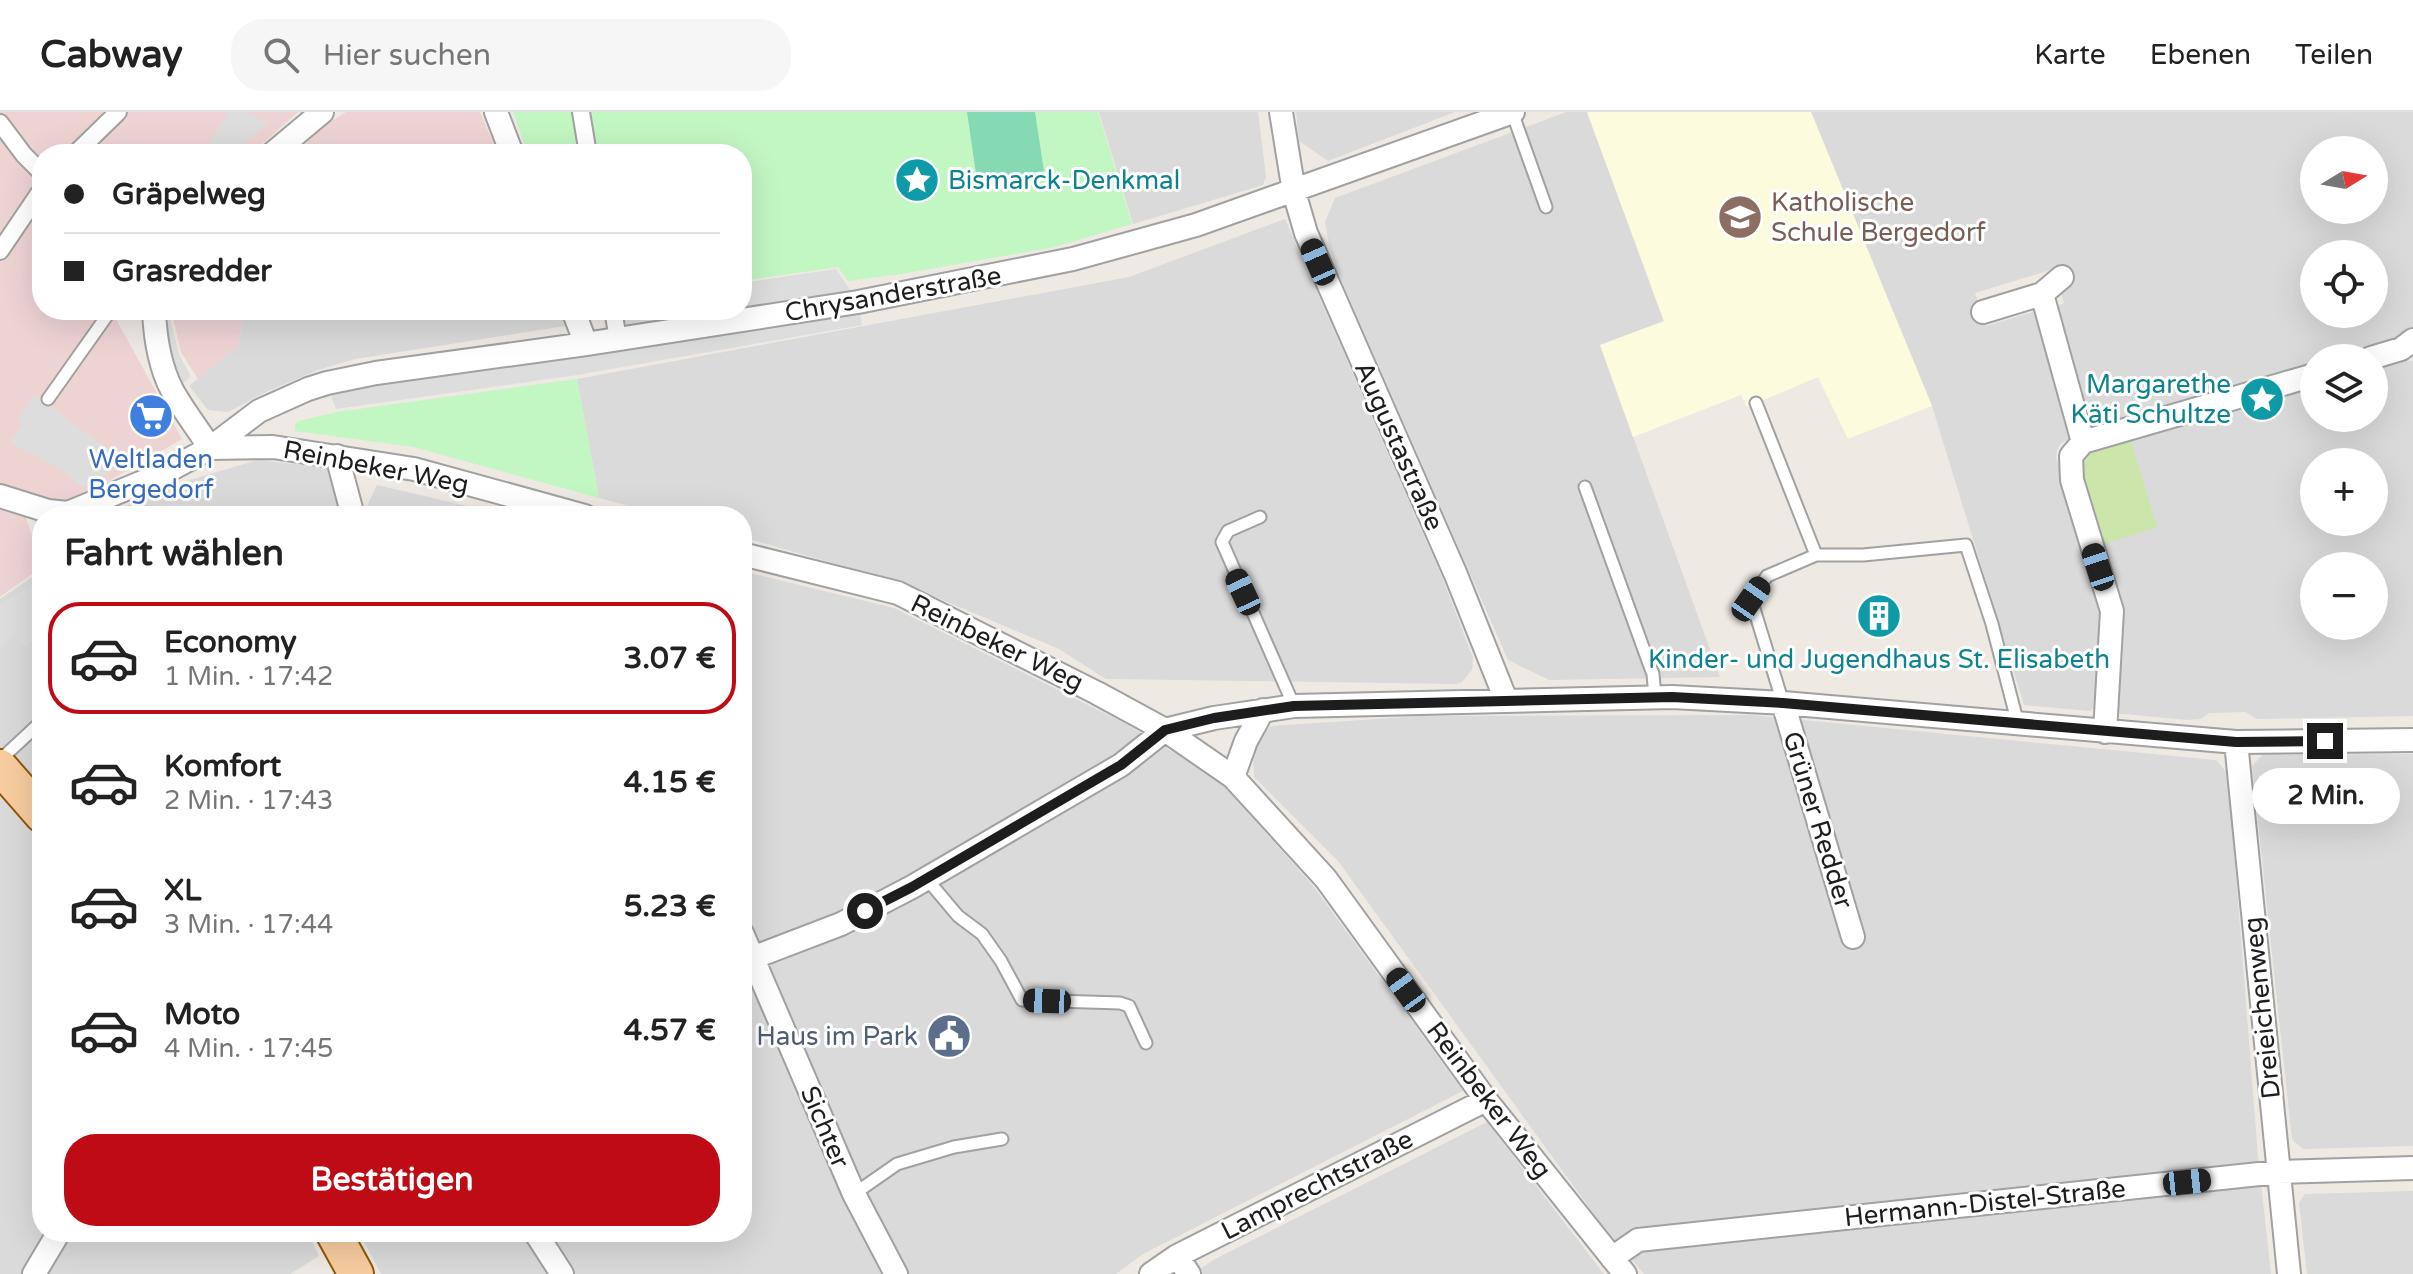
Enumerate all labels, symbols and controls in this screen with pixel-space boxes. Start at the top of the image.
search box [231,19,791,91]
text: Cabway [40,32,183,78]
icon: search [259,33,303,77]
text: Hier suchen [323,37,491,74]
text: Karte [2034,38,2106,72]
text: Ebenen [2150,38,2251,72]
text: Teilen [2295,38,2373,72]
north arrow [2300,136,2388,224]
map controls [2300,136,2388,640]
place icon: Bismarck-Denkmal [893,156,941,204]
place label: Bismarck-Denkmal [948,165,1180,196]
text: Gräpelweg [112,176,266,213]
place label: Katholische Schule Bergedorf [1771,187,1986,248]
school or university icon: Katholische Schule Bergedorf [1716,193,1764,241]
car [1297,235,1339,289]
button: locate [2300,240,2388,328]
text: Grasredder [112,253,272,290]
street label: Chrysanderstraße [782,260,1004,328]
button: layers [2300,344,2388,432]
street label: Augustastraße [1348,357,1450,535]
place label: Margarethe Käti Schultze [2071,369,2231,430]
place icon: Margarethe Käti Schultze [2238,375,2286,423]
supermarket icon: Weltladen Bergedorf [127,392,175,440]
street label: Reinbeker Weg [281,434,471,500]
place label: Weltladen Bergedorf [88,444,214,505]
button: + [2300,448,2388,536]
text: Fahrt wählen [64,532,284,575]
car [2079,540,2117,594]
button: − [2300,552,2388,640]
car [1222,565,1264,619]
car [1727,572,1775,626]
street label: Reinbeker Weg [906,588,1088,698]
building icon: Kinder- und Jugendhaus St. Elisabeth [1855,592,1903,640]
icon: car [68,622,140,694]
text: Economy [164,624,297,661]
text: 3.07 € [623,640,716,677]
place label: Kinder- und Jugendhaus St. Elisabeth [1648,644,2110,675]
text: 1 Min. · 17:42 [164,661,333,692]
route end [2307,723,2343,759]
street label: Grüner Redder [1776,728,1860,912]
icon: car [68,746,140,818]
text: Komfort [164,748,281,785]
text: 4.15 € [623,764,716,801]
callout: 2 Min. [2251,769,2399,825]
text: 2 Min. [2287,780,2365,811]
text: 2 Min. · 17:43 [164,785,333,816]
icon: car [68,870,140,942]
text: XL [164,872,201,909]
text: 5.23 € [624,888,716,925]
route start [847,893,883,929]
text: 3 Min. · 17:44 [164,909,333,940]
street label: Dreieichenweg [2237,915,2287,1101]
car [1382,964,1430,1016]
car [1023,988,1071,1014]
icon: car [68,994,140,1066]
text: Moto [164,996,240,1033]
text: 4.57 € [623,1012,716,1049]
public building icon: Haus im Park [925,1012,973,1060]
street label: Reinbeker Weg [1420,1015,1558,1185]
place label: Haus im Park [756,1021,918,1052]
text: 4 Min. · 17:45 [164,1033,333,1064]
street label: Sichter [794,1081,856,1173]
street label: Lamprechtstraße [1216,1123,1418,1247]
button: Bestätigen [64,1134,720,1226]
car [2162,1168,2212,1196]
street label: Hermann-Distel-Straße [1843,1173,2127,1233]

